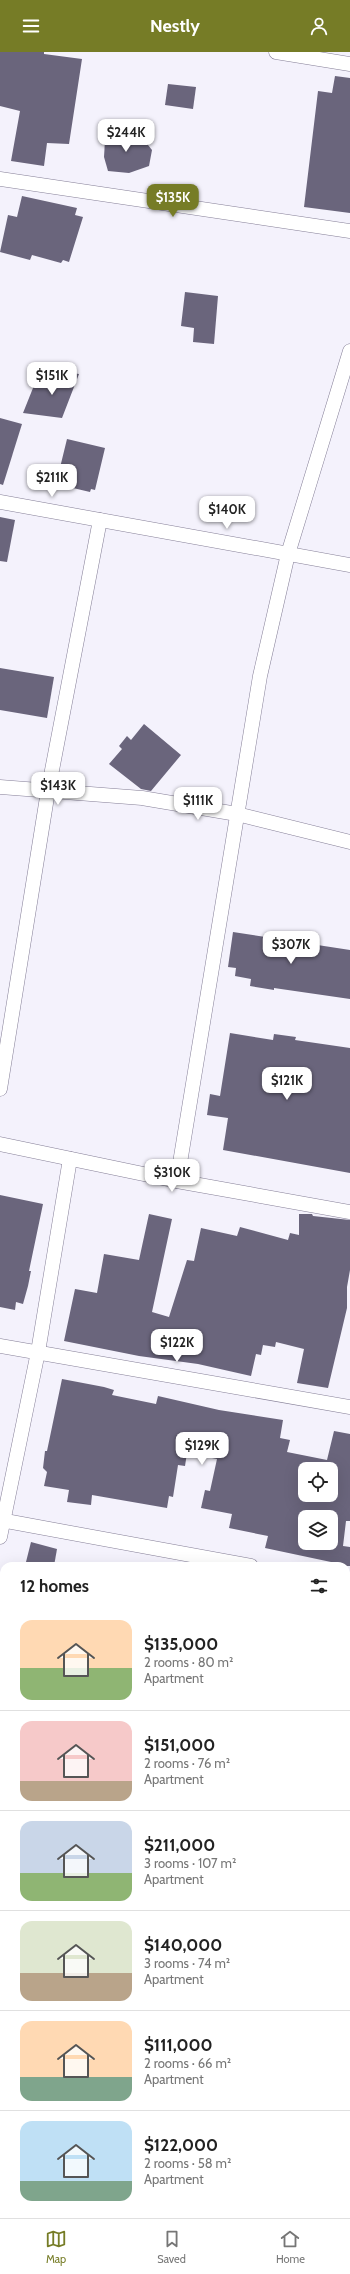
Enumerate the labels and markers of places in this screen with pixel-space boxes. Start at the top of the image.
pin: $244K [98,119,154,153]
pin: $135K [145,184,201,218]
pin: $151K [24,362,80,396]
pin: $211K [24,464,80,498]
pin: $140K [199,496,255,530]
pin: $143K [30,772,86,806]
pin: $111K [170,787,226,821]
pin: $307K [263,931,319,965]
pin: $121K [259,1067,315,1101]
pin: $310K [144,1159,200,1193]
pin: $122K [149,1329,205,1363]
pin: $129K [174,1432,230,1466]

